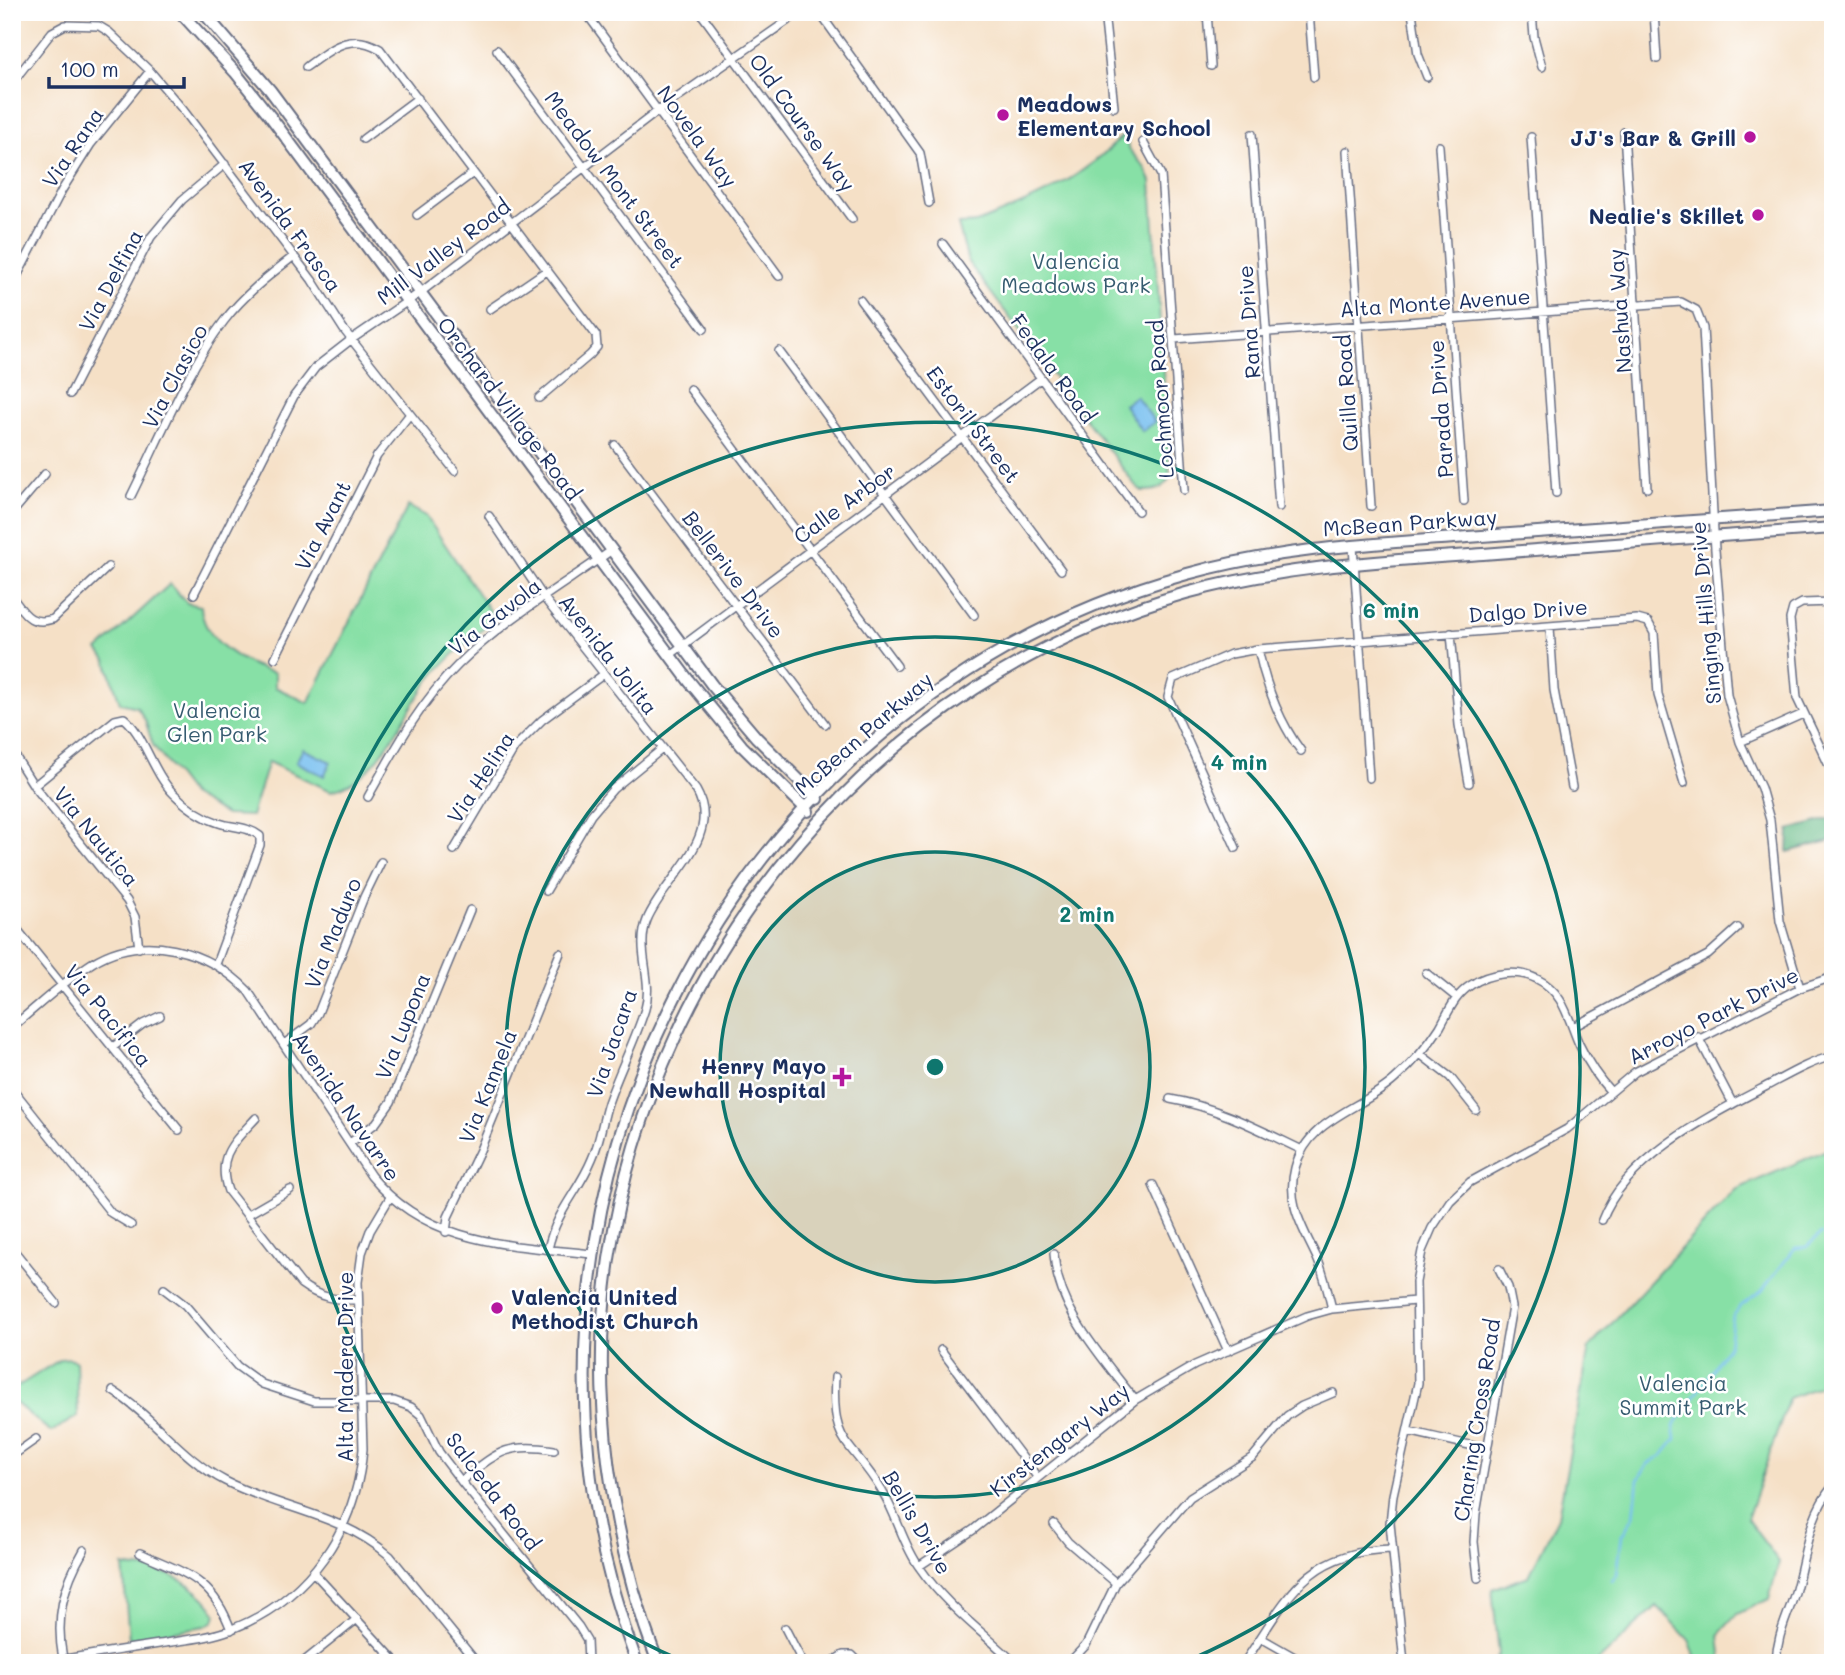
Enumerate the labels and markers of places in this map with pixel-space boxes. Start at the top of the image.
place label: Meadows Elementary School [1017,90,1211,142]
marker: Meadows Elementary School [995,107,1011,123]
place label: JJ's Bar & Grill [1570,124,1736,151]
marker: JJ's Bar & Grill [1742,129,1758,145]
place label: Nealie's Skillet [1589,202,1744,229]
marker: Nealie's Skillet [1750,207,1766,223]
place label: Henry Mayo Newhall Hospital [649,1052,826,1103]
centre of rings [923,1055,947,1079]
marker: Henry Mayo Newhall Hospital [832,1067,852,1087]
place label: Valencia United Methodist Church [511,1283,698,1334]
marker: Valencia United Methodist Church [489,1300,505,1316]

